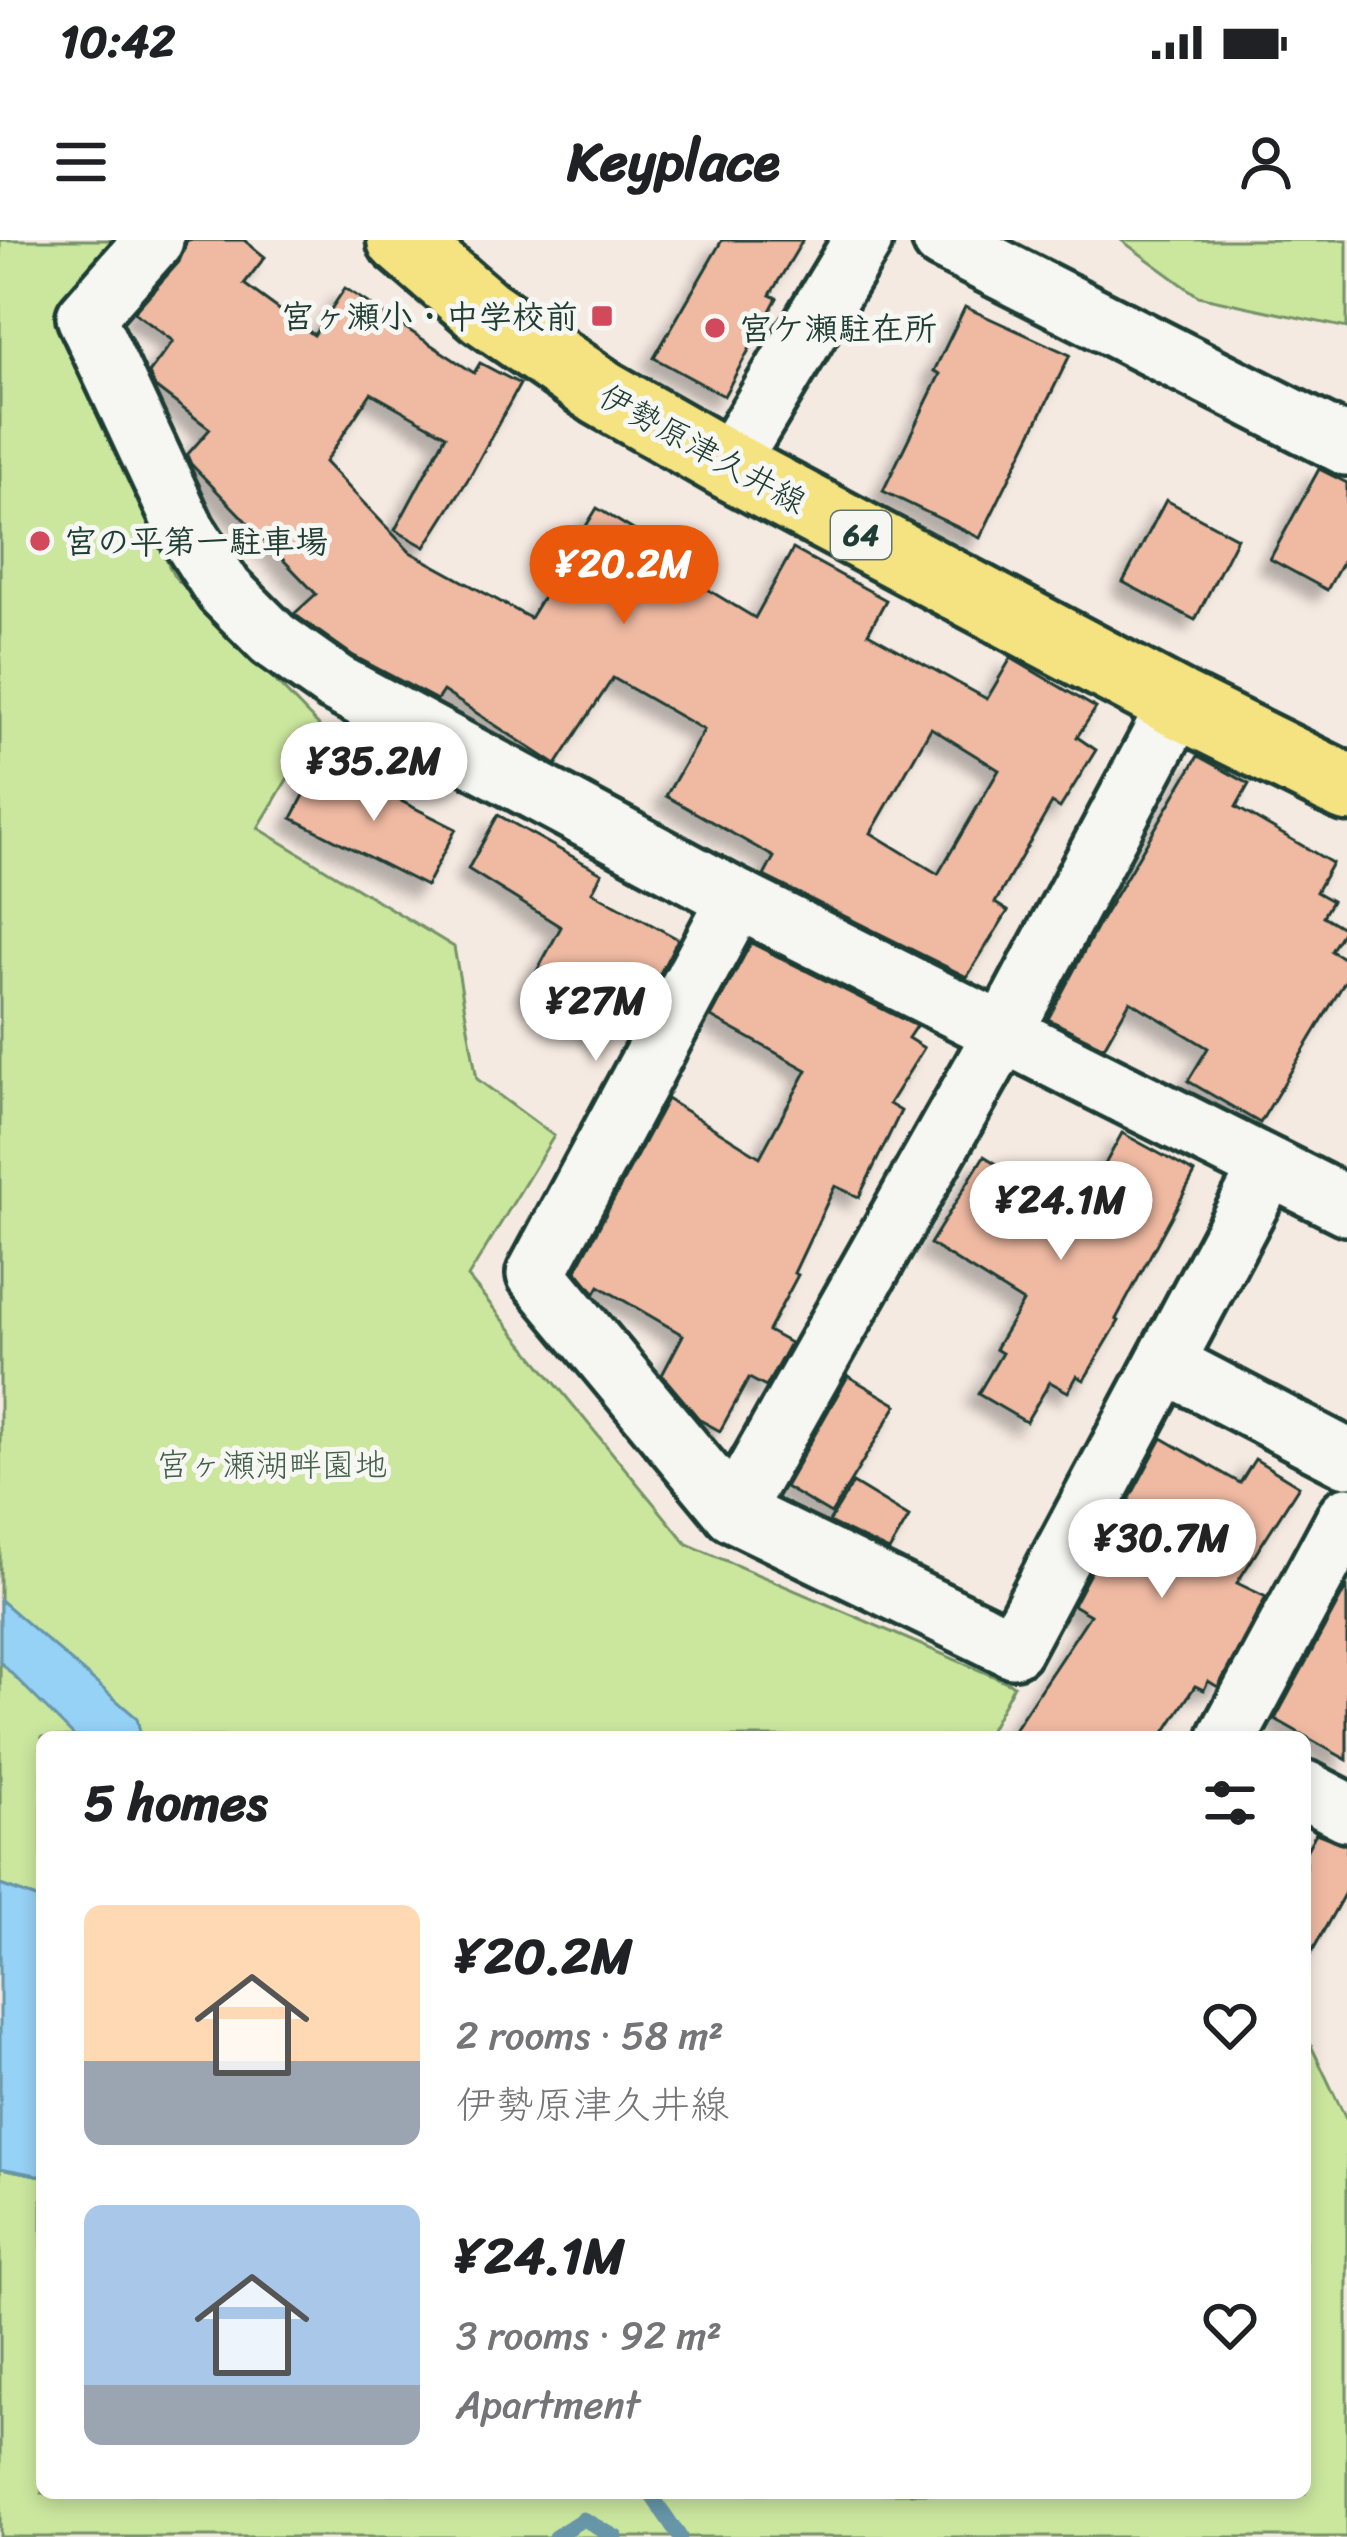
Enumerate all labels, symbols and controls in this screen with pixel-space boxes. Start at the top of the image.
text: 10:42 [60,2,175,82]
text: Keyplace [567,114,780,210]
icon: menu [48,129,114,195]
icon: person [1233,129,1299,195]
place label: 宮ヶ瀬小・中学校前 [281,288,578,346]
place label: 宮ケ瀬駐在所 [739,300,937,358]
marker: 宮ヶ瀬小・中学校前 [589,303,615,329]
marker: 宮ケ瀬駐在所 [702,315,728,341]
street label: 伊勢原津久井線 [587,368,818,530]
road number: 64 [831,511,891,559]
place label: 宮の平第一駐車場 [64,513,328,571]
pin: ¥20.2M [526,525,722,627]
marker: 宮の平第一駐車場 [27,528,53,554]
text: ¥20.2M [557,529,691,598]
pin: ¥35.2M [276,722,472,824]
text: ¥35.2M [308,726,441,795]
pin: ¥27M [525,962,667,1064]
text: ¥27M [547,966,645,1035]
pin: ¥24.1M [963,1161,1159,1263]
text: ¥24.1M [997,1165,1125,1234]
park label: 宮ヶ瀬湖畔園地 [157,1436,388,1494]
pin: ¥30.7M [1064,1499,1260,1601]
text: ¥30.7M [1095,1503,1229,1572]
text: 5 homes [84,1758,267,1848]
icon: filters [1197,1770,1263,1836]
text: ¥20.2M [456,1911,632,2001]
icon: home [180,1953,324,2097]
icon: heart [1197,1992,1263,2058]
text: 2 rooms · 58 m² [456,2001,724,2070]
text: 伊勢原津久井線 [456,2070,729,2139]
text: ¥24.1M [456,2211,625,2301]
icon: home [180,2253,324,2397]
icon: heart [1197,2292,1263,2358]
text: 3 rooms · 92 m² [456,2301,722,2370]
text: Apartment [456,2370,640,2439]

